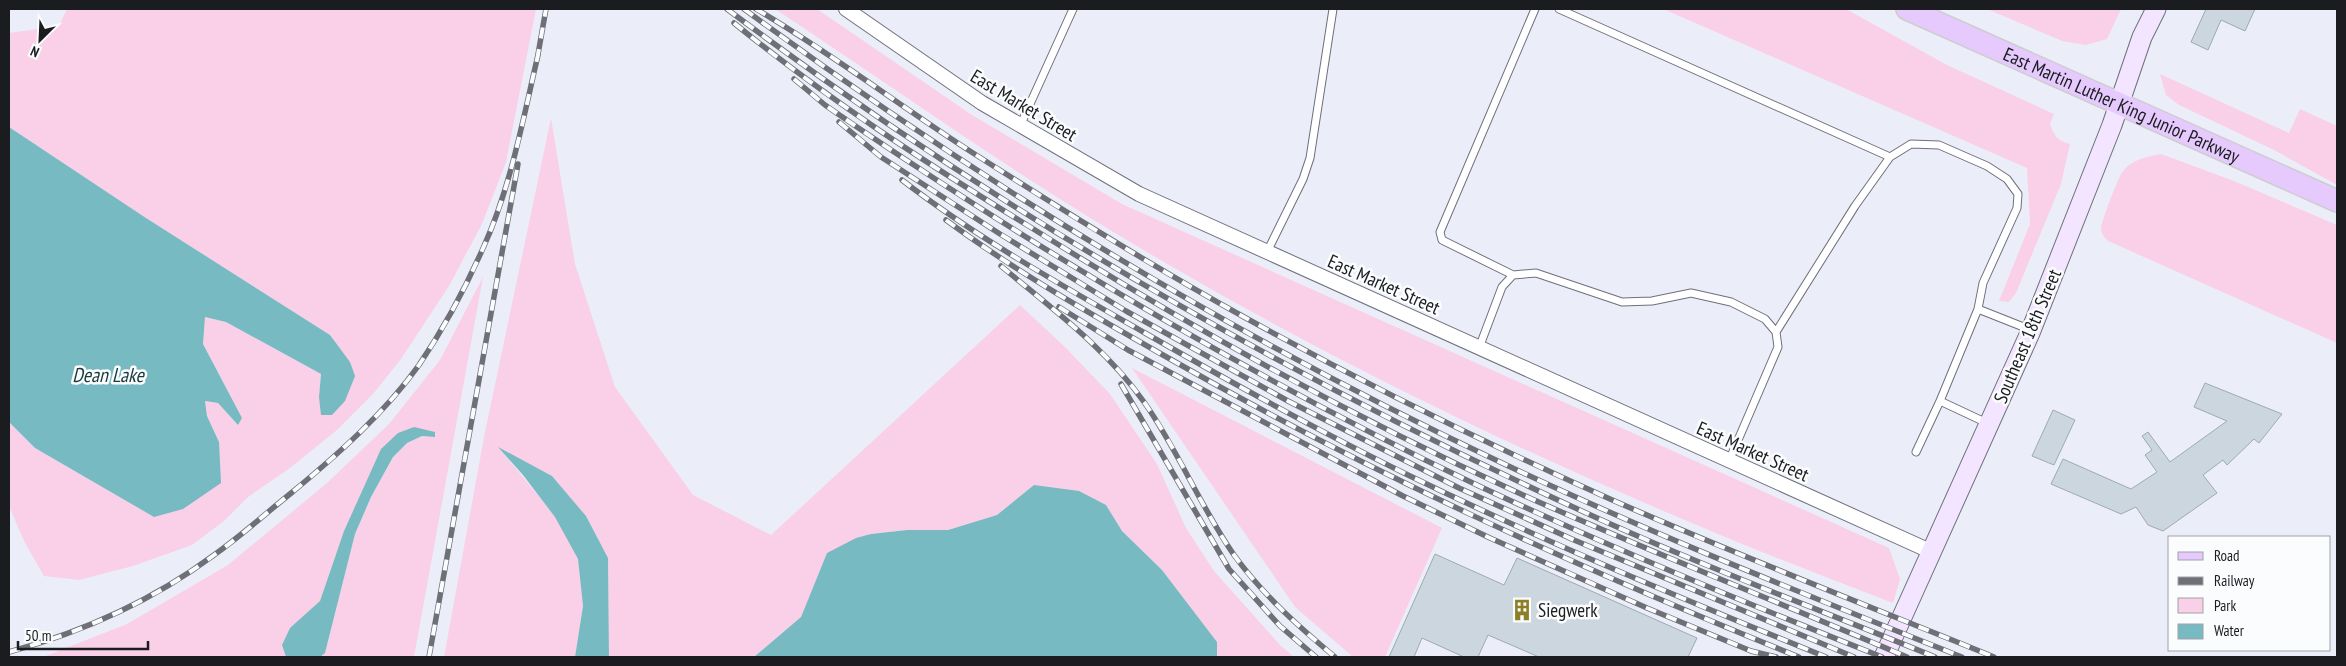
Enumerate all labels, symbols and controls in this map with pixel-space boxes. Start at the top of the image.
north arrow [15,15,65,65]
text: N [28,42,42,62]
street label: East Martin Luther King Junior Parkway [2000,42,2244,168]
street label: East Market Street [966,64,1082,147]
street label: East Market Street [1324,249,1444,320]
street label: Southeast 18th Street [1988,265,2066,407]
water label: Dean Lake [72,362,146,388]
street label: East Market Street [1693,416,1813,487]
legend [2168,536,2331,651]
text: Road [2214,546,2240,565]
text: Railway [2214,571,2255,590]
text: Park [2214,596,2236,615]
building icon: Siegwerk [1509,597,1535,623]
place label: Siegwerk [1538,598,1598,622]
scale bar [18,618,148,650]
text: Water [2214,621,2245,640]
text: 50 m [25,626,51,645]

